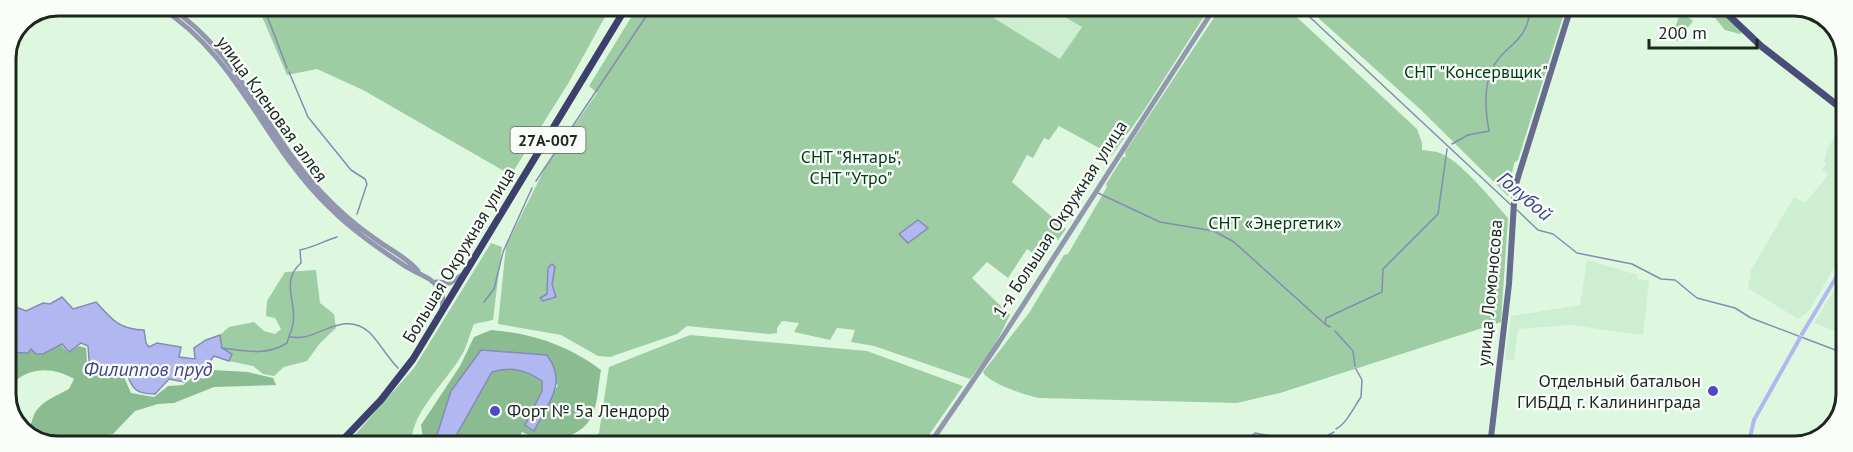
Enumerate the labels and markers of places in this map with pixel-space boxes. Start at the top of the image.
place label: Отдельный батальон ГИБДД г. Калининграда [1517,369,1701,413]
marker: Отдельный батальон ГИБДД г. Калининграда [1706,384,1720,398]
place label: Форт № 5а Лендорф [507,399,670,422]
marker: Форт № 5а Лендорф [488,404,502,418]

